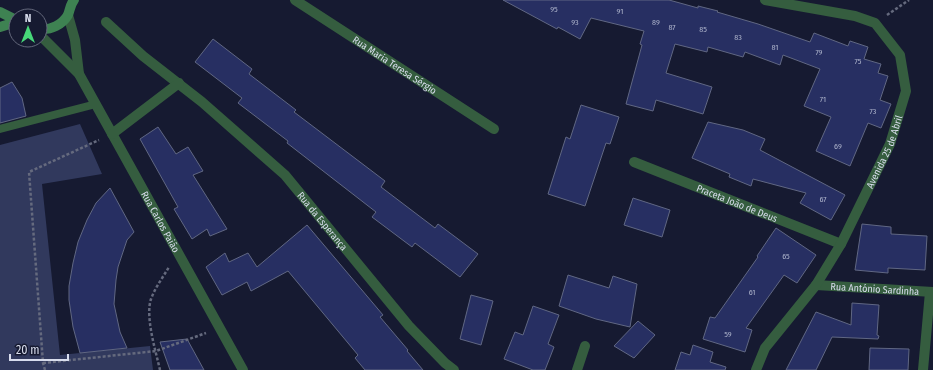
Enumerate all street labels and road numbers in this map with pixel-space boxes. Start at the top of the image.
street label: Rua Maria Teresa Sérgio [350,34,439,97]
street label: Avenida 25 de Abril [864,113,905,191]
street label: Praceta João de Deus [695,182,779,225]
street label: Rua Carlos Paião [138,189,182,255]
street label: Rua da Esperança [294,190,350,253]
street label: Rua António Sardinha [830,281,920,298]

